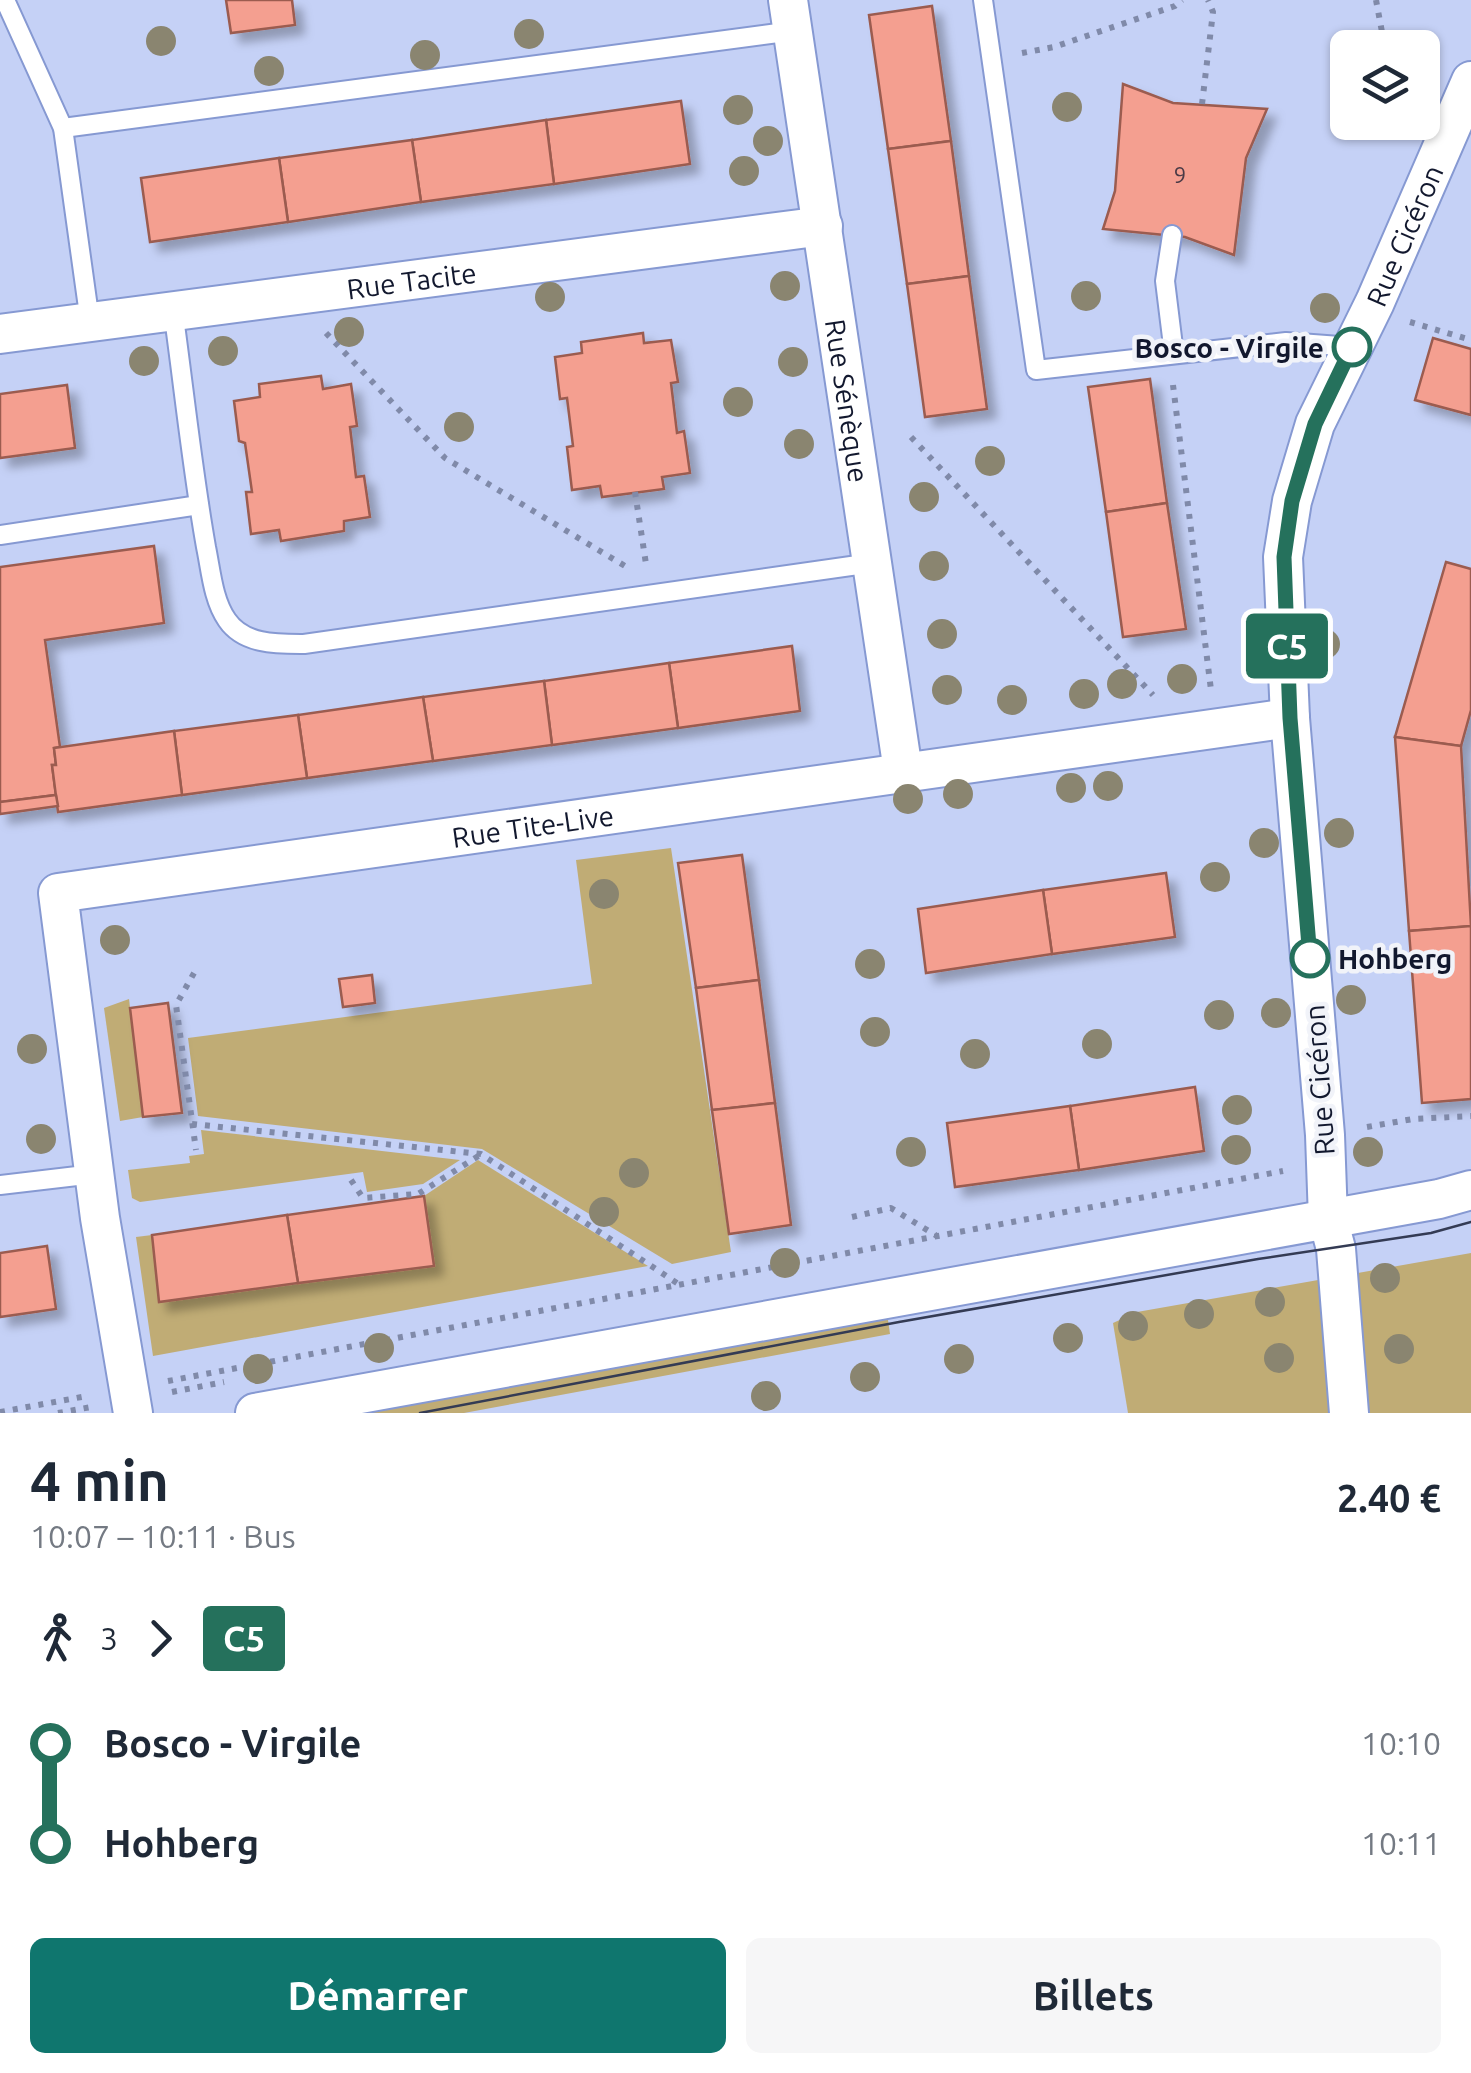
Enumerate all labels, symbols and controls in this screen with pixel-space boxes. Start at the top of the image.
map controls [1330,30,1440,140]
button: layers [1330,30,1440,140]
street label: Rue Cicéron [1360,160,1448,311]
house number: 9 [1174,162,1186,187]
street label: Rue Tacite [345,256,478,304]
street label: Rue Sénèque [820,317,875,484]
marker: Bosco - Virgile [1333,328,1371,366]
place label: Bosco - Virgile [1134,332,1324,363]
line badge: C5 [1242,614,1332,678]
text: C5 [1266,626,1308,666]
street label: Rue Tite-Live [450,799,616,852]
marker: Hohberg [1291,939,1329,977]
place label: Hohberg [1338,943,1452,974]
street label: Rue Cicéron [1298,1004,1340,1156]
text: 4 min [30,1450,169,1511]
text: 2.40 € [1337,1477,1441,1519]
text: 10:07 – 10:11 · Bus [30,1518,296,1554]
icon: walk [30,1611,85,1666]
icon: forward [133,1611,188,1666]
text: C5 [223,1618,265,1658]
text: 3 [100,1620,118,1656]
text: Bosco - Virgile [104,1722,361,1764]
text: 10:10 [1361,1725,1441,1761]
text: Hohberg [104,1822,259,1864]
text: 10:11 [1361,1825,1441,1861]
button: Démarrer [30,1938,726,2053]
button: Billets [746,1938,1441,2053]

